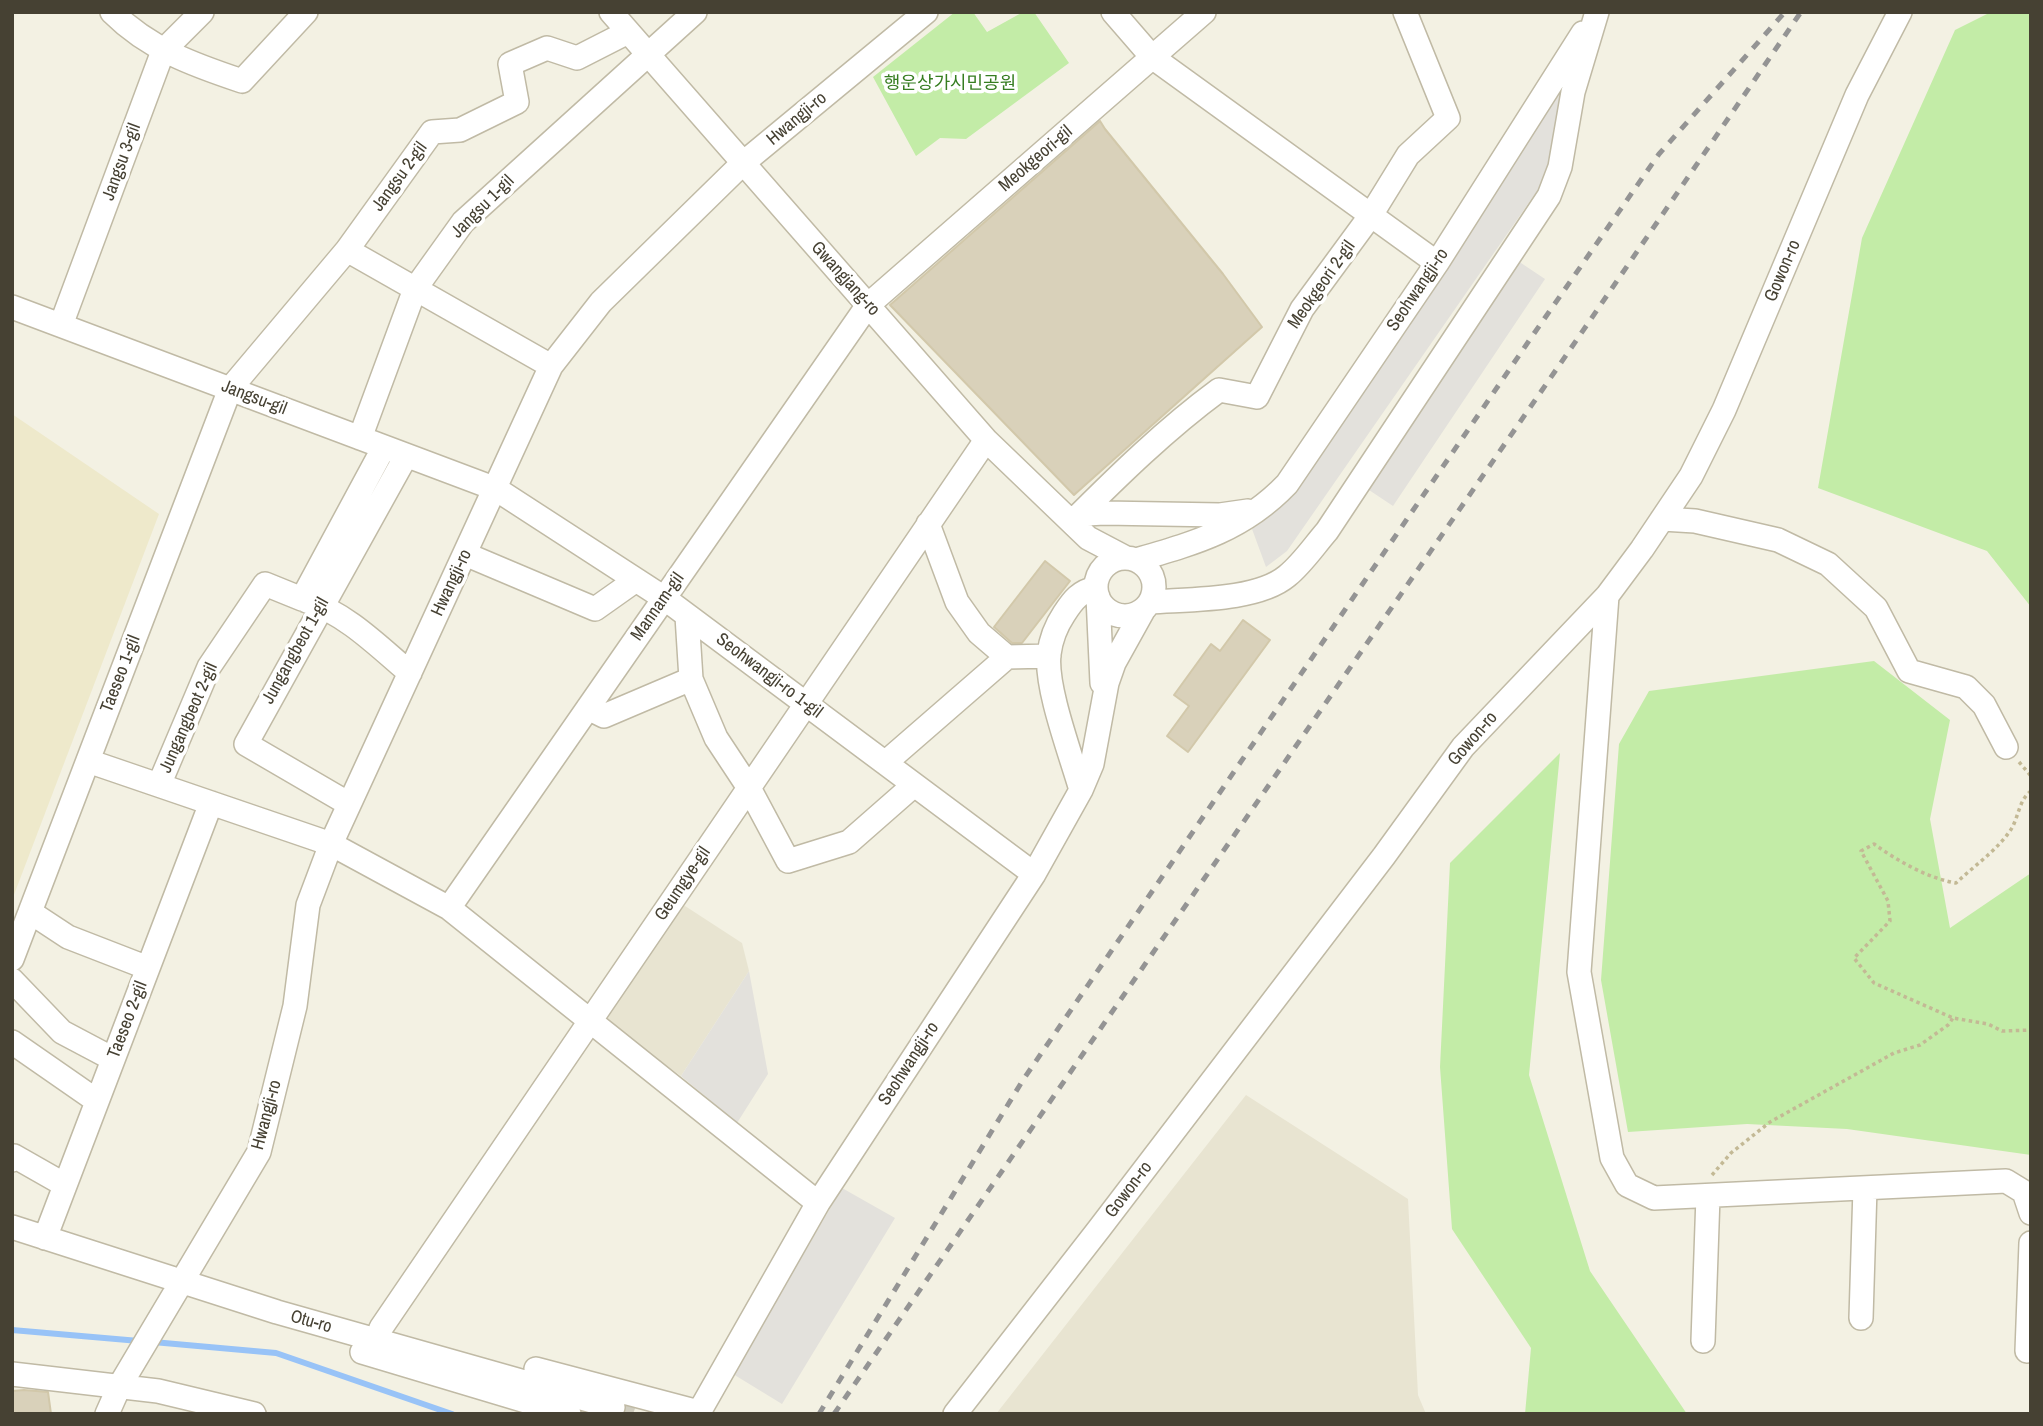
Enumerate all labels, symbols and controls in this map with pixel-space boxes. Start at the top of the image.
park label: 행운상가시민공원 [884,73,1016,95]
street label: Hwangji-ro [763,88,831,150]
street label: Jangsu 3-gil [98,121,146,203]
street label: Meokgeori-gil [995,121,1077,197]
street label: Jangsu 2-gil [368,138,432,216]
street label: Jangsu 1-gil [447,171,519,243]
street label: Gwangjang-ro [806,237,884,321]
street label: Meokgeori 2-gil [1284,237,1360,333]
street label: Gowon-ro [1760,237,1806,305]
street label: Seohwangji-ro [1382,245,1454,335]
street label: Jangsu-gil [218,376,290,420]
street label: Hwangji-ro [427,546,477,620]
street label: Mannam-gil [627,569,689,645]
street label: Jungangbeot 1-gil [258,594,334,708]
street label: Seohwangji-ro 1-gil [711,629,827,723]
street label: Taeseo 1-gil [96,632,146,716]
street label: Jungangbeot 2-gil [155,660,223,776]
street label: Gowon-ro [1444,707,1502,771]
street label: Geumgye-gil [650,843,716,925]
street label: Taeseo 2-gil [103,978,153,1062]
street label: Seohwangji-ro [874,1018,944,1110]
street label: Hwangji-ro [247,1078,287,1152]
street label: Gowon-ro [1101,1158,1157,1222]
street label: Otu-ro [288,1306,334,1338]

